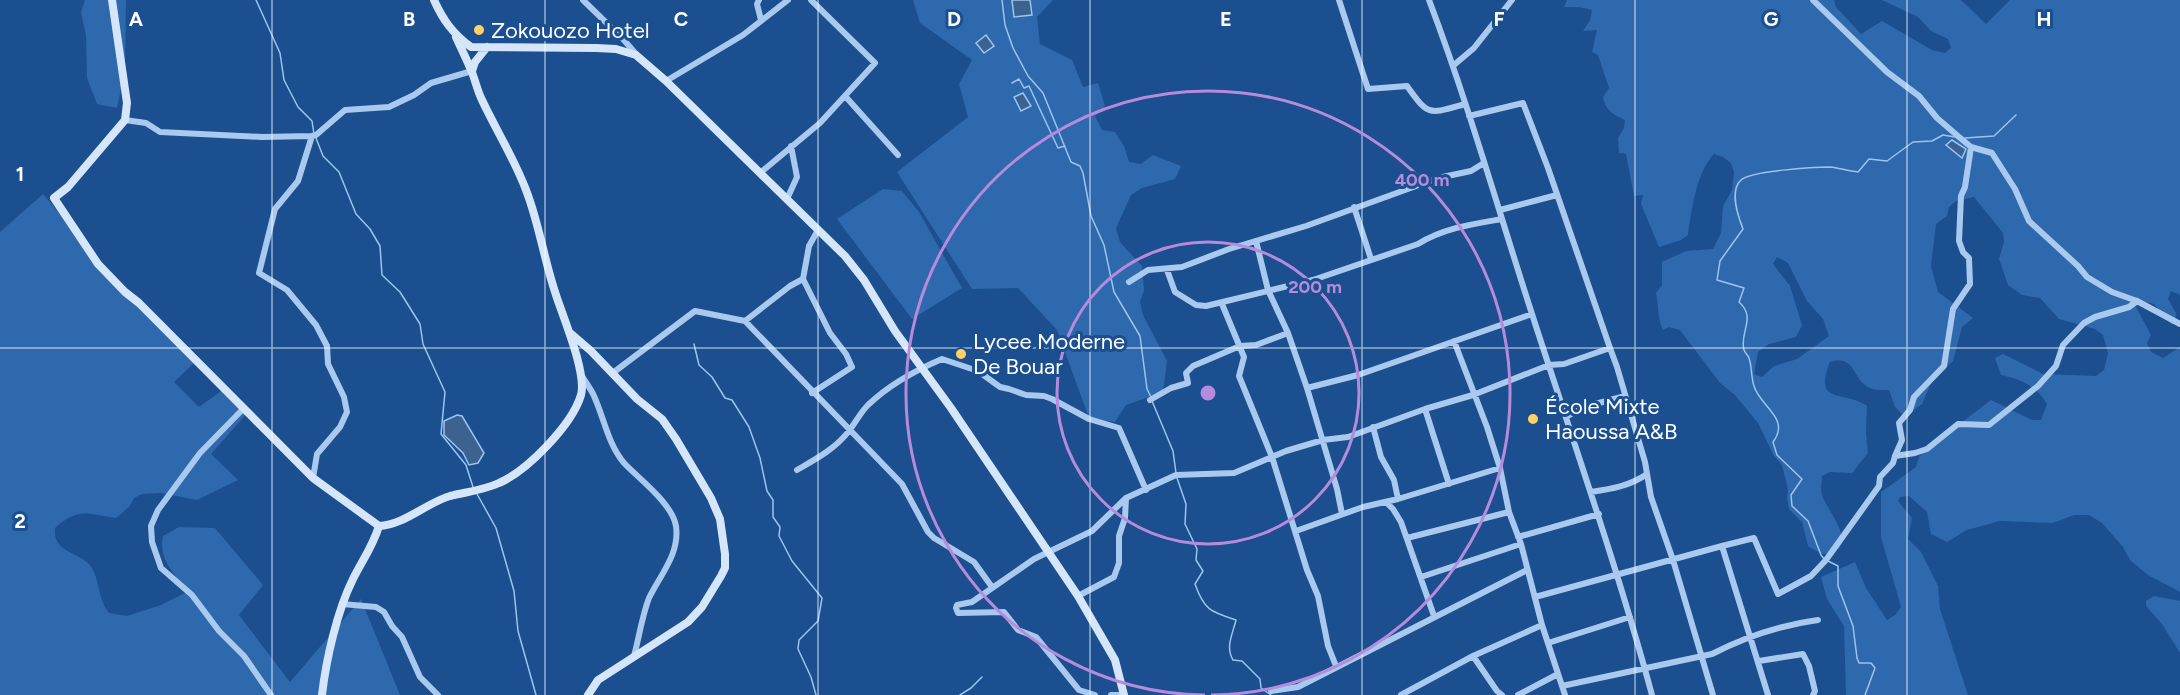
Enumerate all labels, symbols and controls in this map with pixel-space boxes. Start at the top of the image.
text: A [129,7,144,31]
text: B [403,7,415,31]
text: C [674,7,688,31]
text: D [947,7,961,31]
text: E [1220,7,1232,31]
text: F [1493,7,1505,31]
text: G [1764,7,1779,31]
text: H [2037,7,2052,31]
place label: Zokouozo Hotel [491,17,649,44]
marker: Zokouozo Hotel [472,23,486,37]
text: 1 [16,162,24,186]
text: 400 m [1395,169,1449,191]
text: 200 m [1288,276,1342,298]
place label: Lycee Moderne De Bouar [973,328,1125,380]
marker: Lycee Moderne De Bouar [954,347,968,361]
centre of rings [1198,383,1218,403]
place label: École Mixte Haoussa A&B [1545,393,1677,445]
marker: École Mixte Haoussa A&B [1526,412,1540,426]
text: 2 [14,509,26,533]

